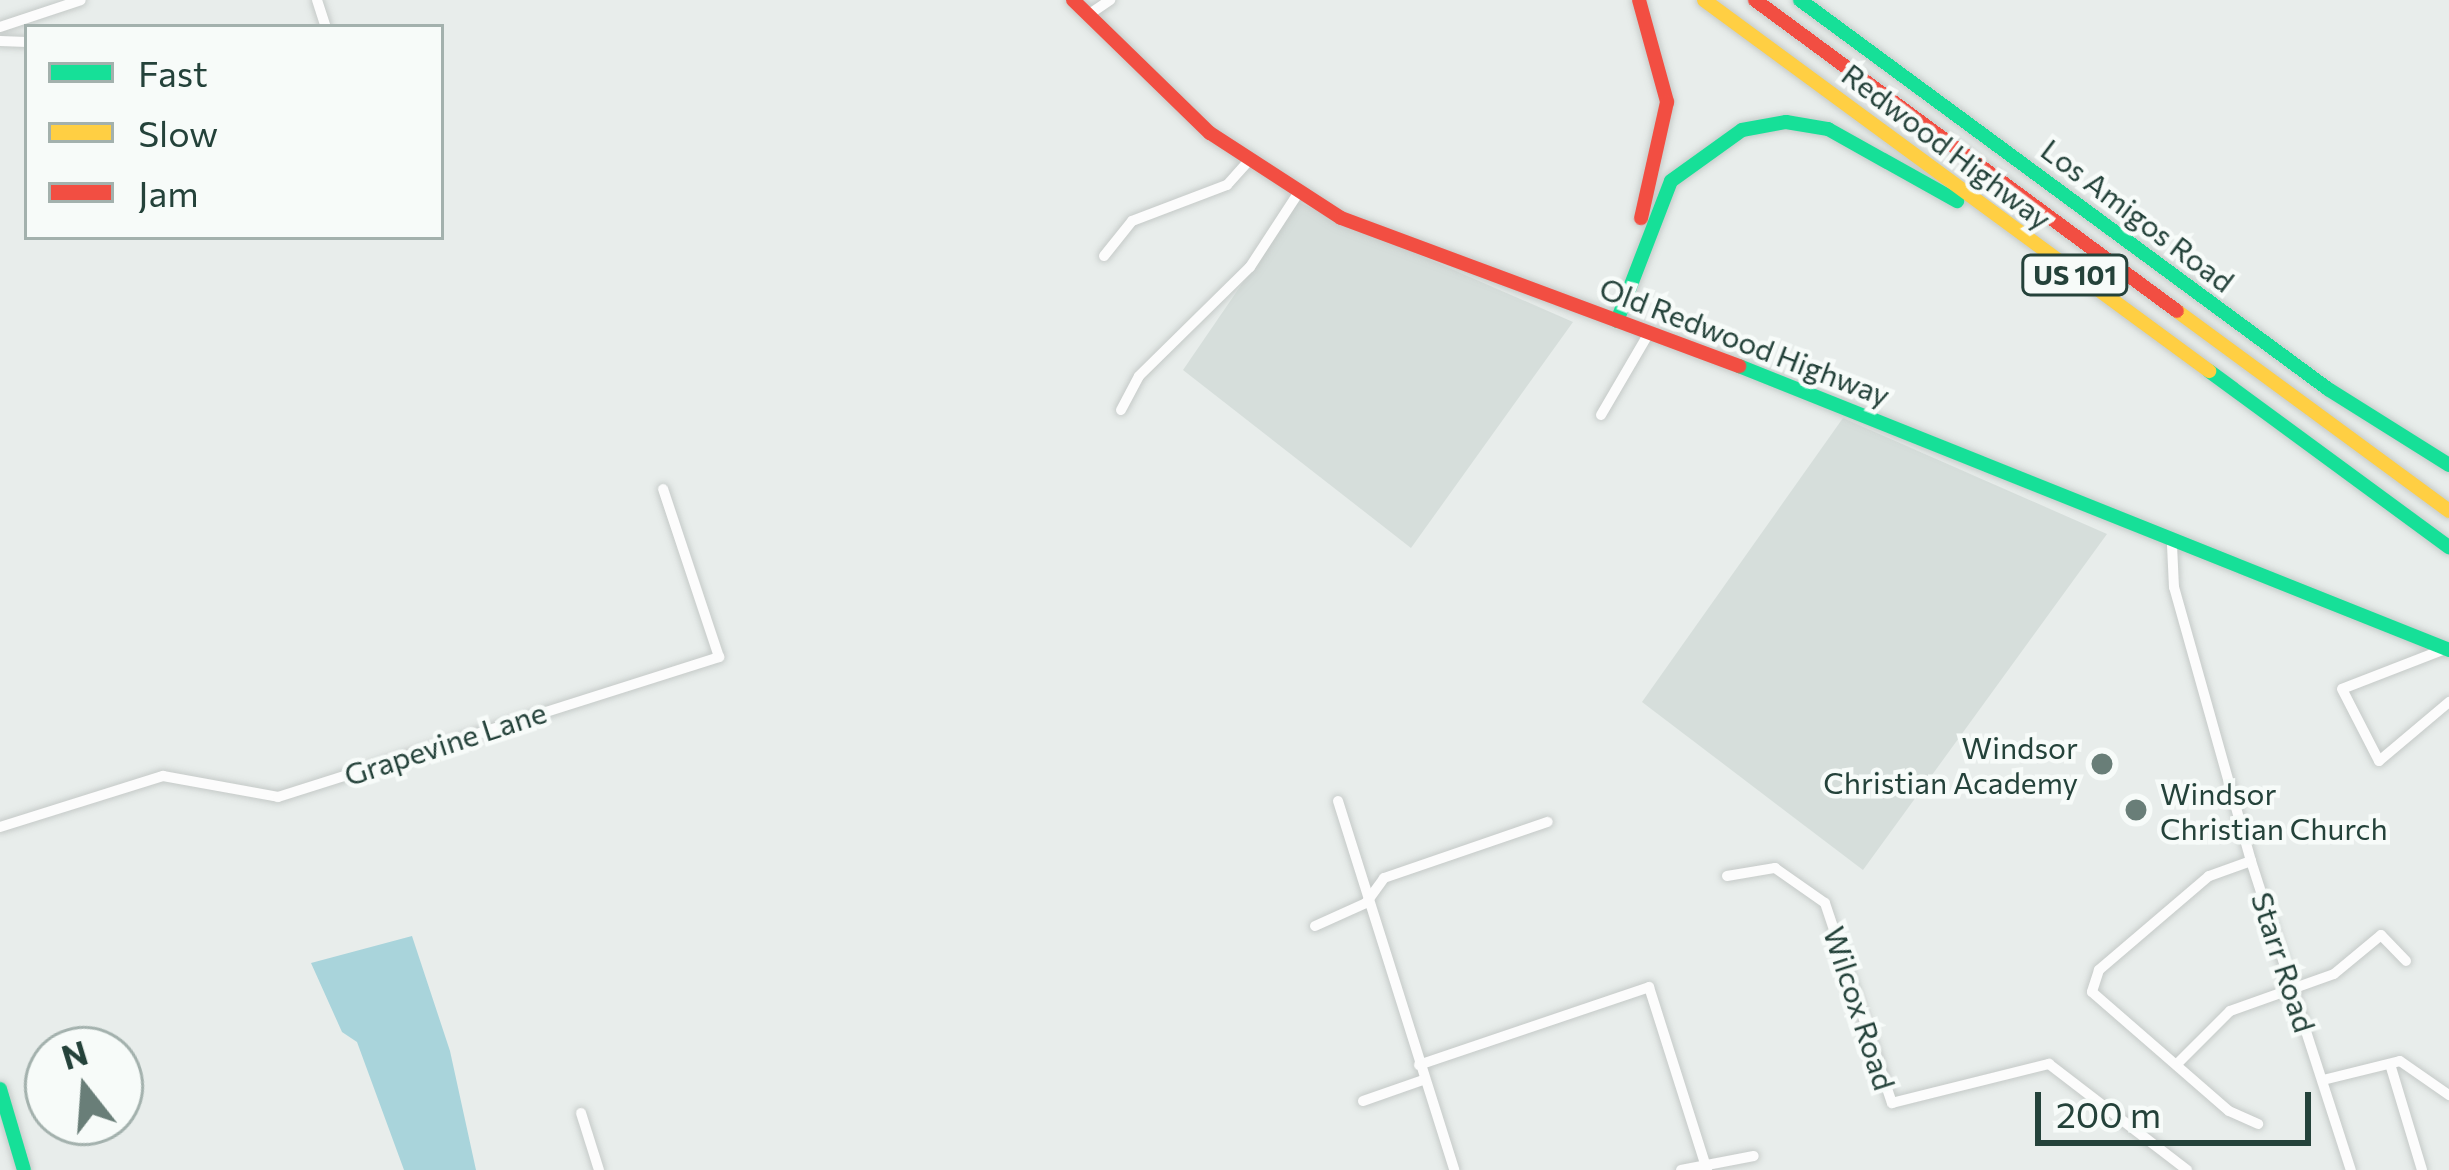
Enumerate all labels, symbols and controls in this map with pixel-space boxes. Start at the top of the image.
legend [24,24,444,240]
text: Fast [138,50,208,94]
street label: Redwood Highway [1835,56,2059,236]
text: Slow [138,110,218,154]
street label: Los Amigos Road [2035,131,2241,299]
text: Jam [138,170,199,214]
road number: US 101 [2021,254,2129,296]
street label: Old Redwood Highway [1595,269,1895,413]
street label: Grapevine Lane [339,693,551,793]
place label: Windsor Christian Academy [1823,729,2078,800]
marker: Windsor Christian Academy [2089,751,2115,777]
place label: Windsor Christian Church [2160,775,2388,846]
marker: Windsor Christian Church [2123,797,2149,823]
street label: Starr Road [2244,887,2324,1037]
street label: Wilcox Road [1817,922,1903,1094]
north arrow [24,1026,144,1146]
text: N [56,1031,92,1077]
scale bar [2041,1068,2317,1142]
text: 200 m [2056,1091,2161,1135]

